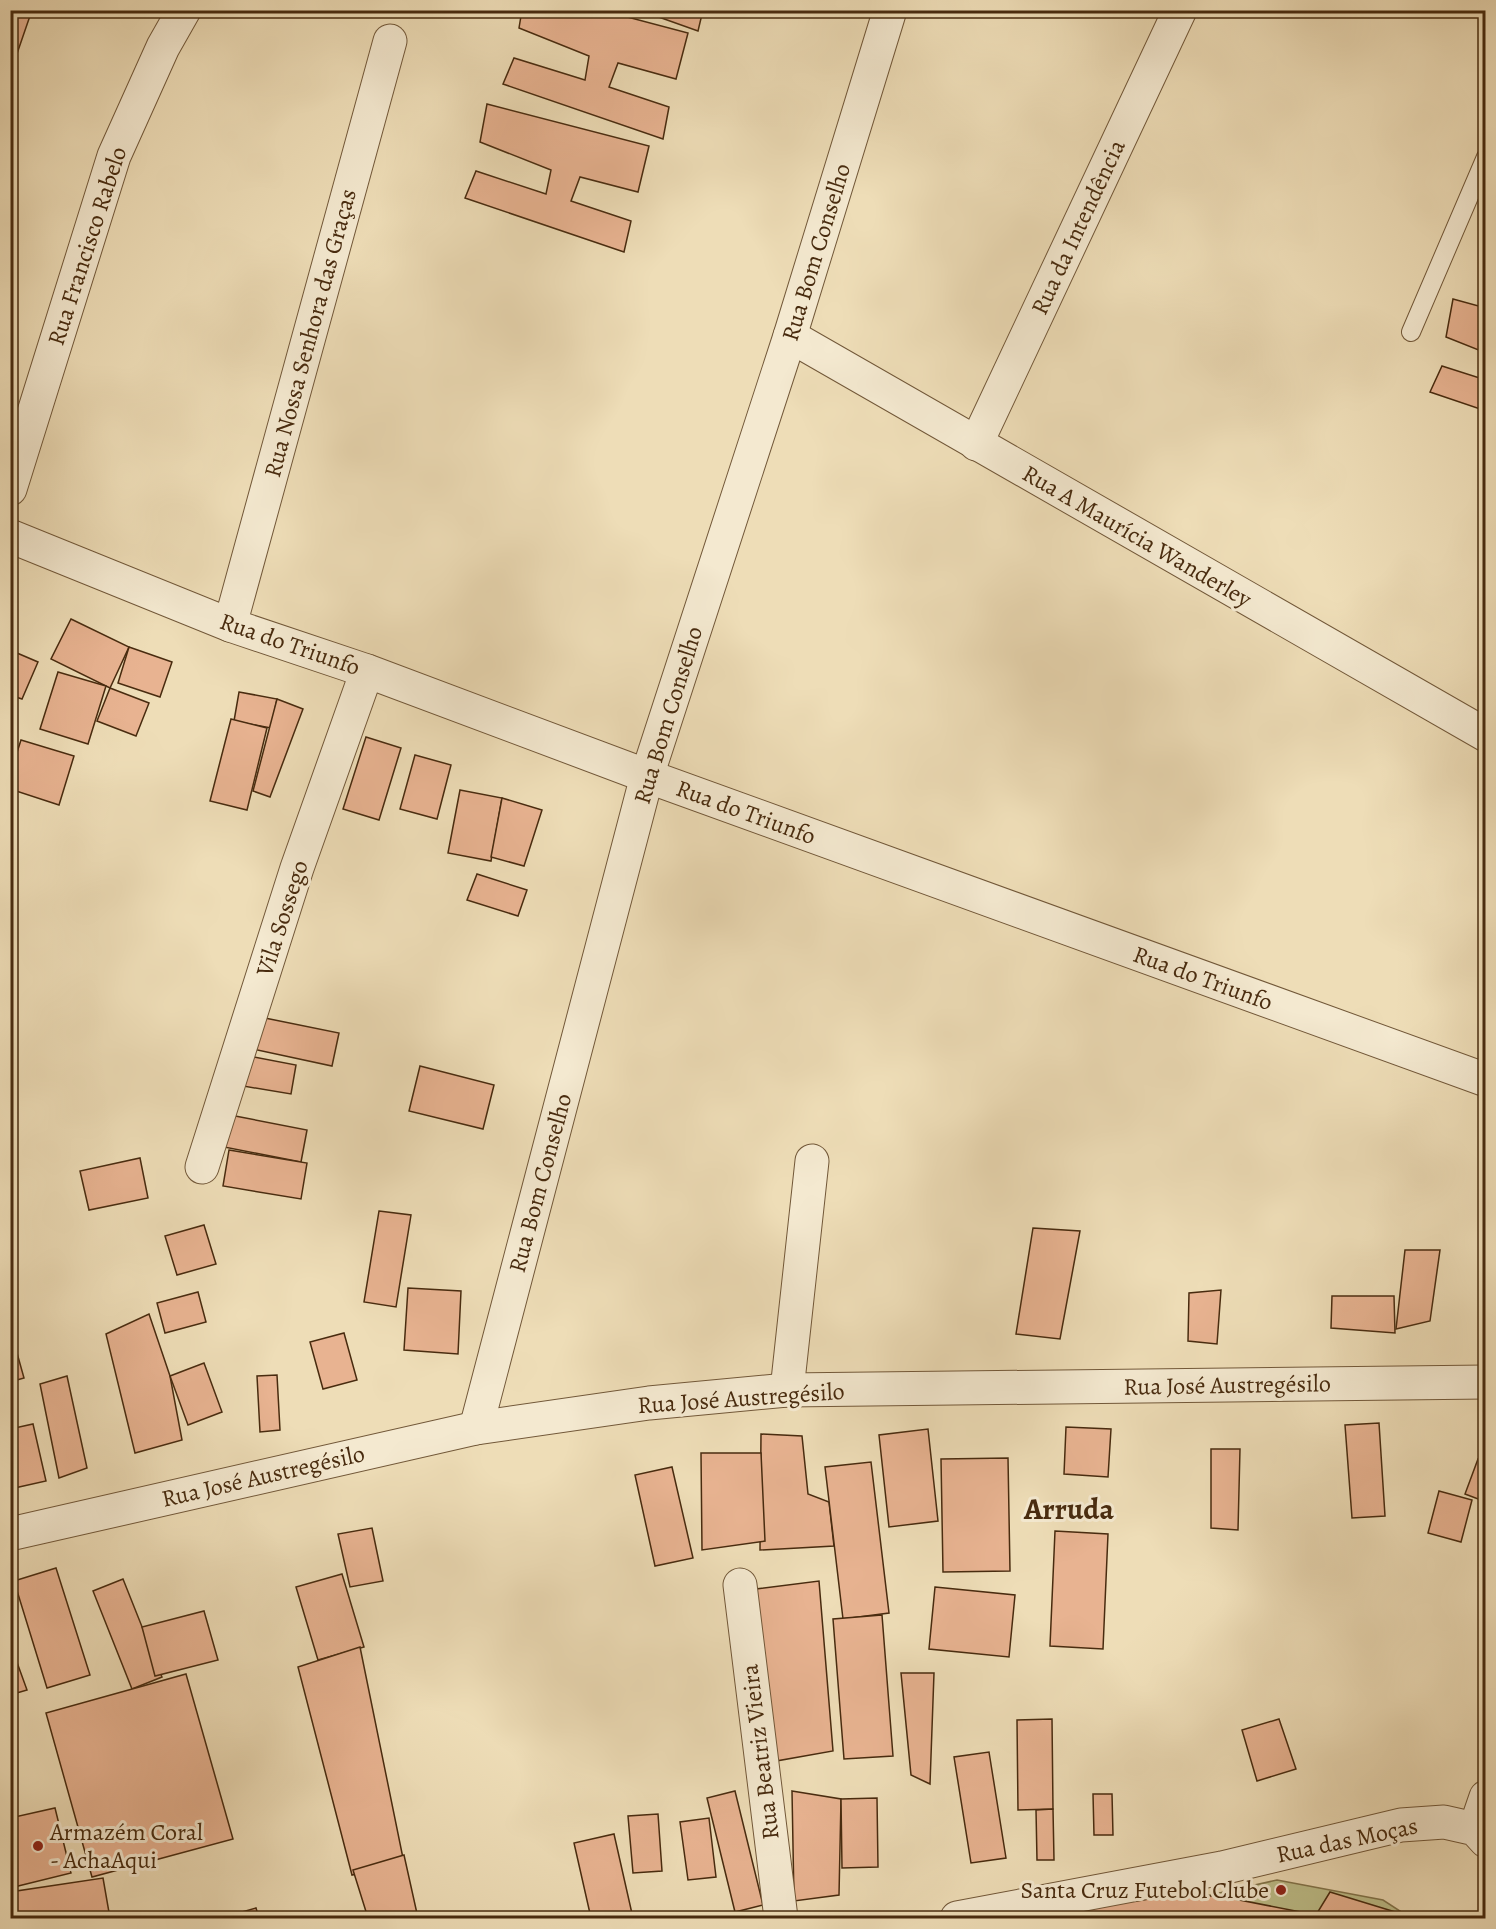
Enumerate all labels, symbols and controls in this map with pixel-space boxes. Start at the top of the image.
street label: Rua da Intendência [1023,133,1133,320]
street label: Rua Francisco Rabelo [40,142,134,349]
street label: Rua Bom Conselho [774,159,858,345]
street label: Rua Nossa Senhora das Graças [256,185,364,481]
street label: Rua A Maurícia Wanderley [1017,457,1258,615]
street label: Rua do Triunfo [216,605,364,683]
street label: Rua Bom Conselho [626,622,710,808]
street label: Rua do Triunfo [672,772,820,852]
street label: Vila Sossego [248,856,316,981]
street label: Rua do Triunfo [1129,938,1277,1018]
street label: Rua Bom Conselho [501,1090,579,1276]
street label: Rua José Austregésilo [1123,1367,1331,1403]
street label: Rua José Austregésilo [636,1375,846,1421]
street label: Rua José Austregésilo [158,1437,368,1515]
district label: Arruda [1023,1489,1114,1529]
street label: Rua Beatriz Vieira [733,1662,787,1842]
street label: Rua das Moças [1273,1809,1421,1871]
place label: Armazém Coral - AchaAqui [49,1816,203,1876]
marker: Armazém Coral - AchaAqui [31,1839,45,1853]
place label: Santa Cruz Futebol Clube [1021,1874,1269,1906]
marker: Santa Cruz Futebol Clube [1274,1883,1288,1897]

